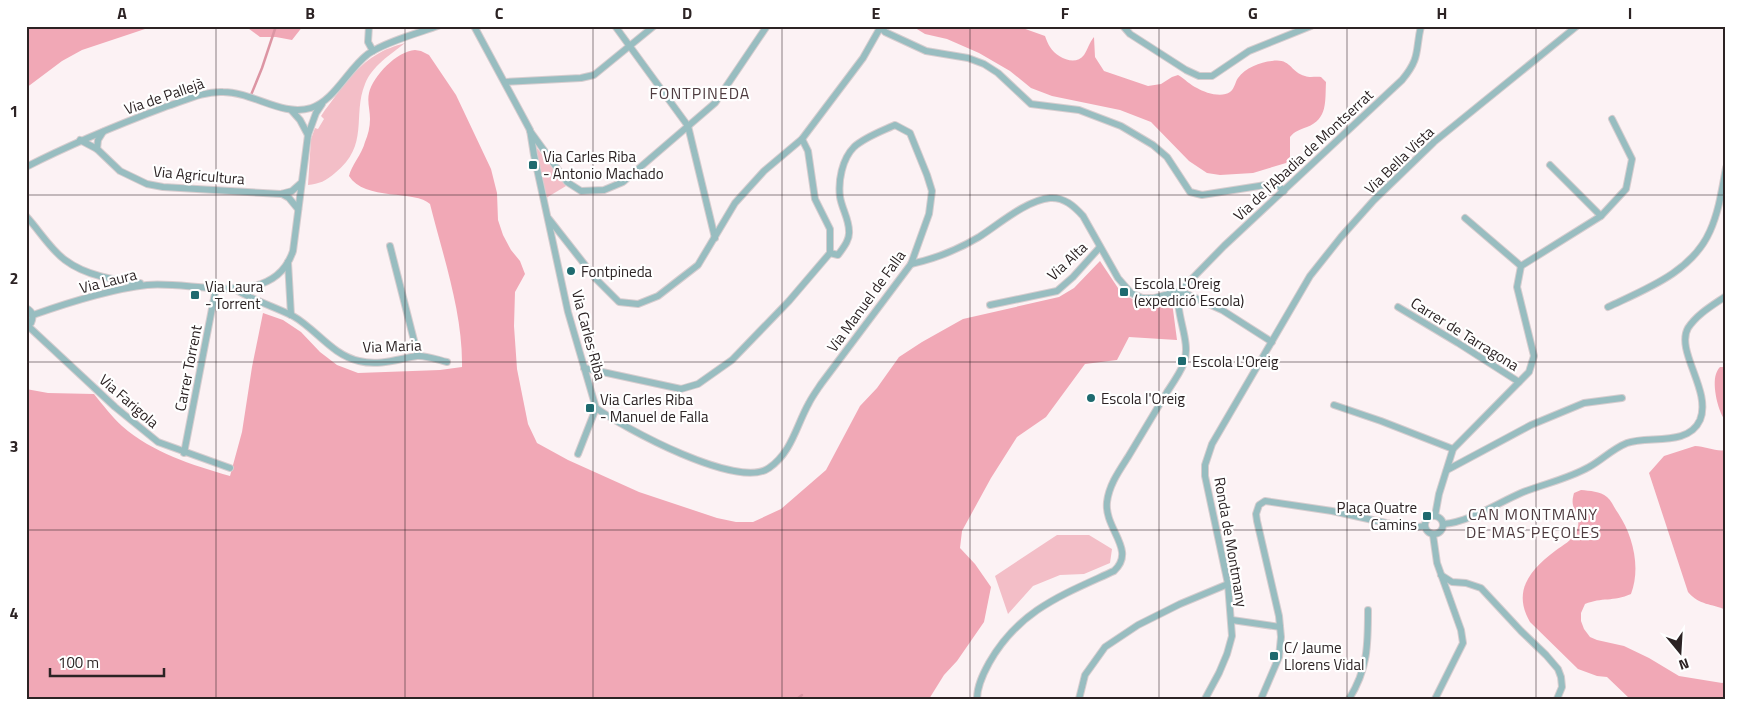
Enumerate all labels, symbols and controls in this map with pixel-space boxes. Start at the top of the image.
text: A [117,1,127,25]
text: B [305,1,315,25]
text: C [495,1,504,25]
text: D [682,1,692,25]
text: E [872,1,881,25]
text: F [1061,1,1070,25]
text: G [1248,1,1258,25]
text: H [1437,1,1447,25]
text: I [1628,1,1632,25]
street label: Via de Pallejà [121,71,208,120]
district label: FONTPINEDA [650,81,750,105]
street label: Via de l'Abadia de Montserrat [1228,83,1379,226]
text: 1 [10,99,18,123]
street label: Via Bella Vista [1359,120,1439,199]
place label: Via Carles Riba - Antonio Machado [543,145,664,185]
marker: Via Carles Riba - Antonio Machado [527,159,539,171]
street label: Via Agricultura [152,160,246,190]
street label: Via Alta [1042,236,1093,286]
street label: Via Manuel de Falla [821,245,911,357]
place label: Fontpineda [581,260,653,283]
street label: Via Laura [77,263,139,299]
marker: Fontpineda [565,265,577,277]
text: 2 [10,266,18,290]
place label: Escola L'Oreig (expedició Escola) [1134,272,1244,312]
place label: Via Laura - Torrent [205,275,264,315]
marker: Escola L'Oreig (expedició Escola) [1118,286,1130,298]
street label: Via Carles Riba [566,287,612,383]
marker: Via Laura - Torrent [189,289,201,301]
street label: Carrer de Tarragona [1406,291,1524,377]
street label: Carrer Torrent [168,322,208,413]
street label: Via Maria [362,333,422,359]
place label: Escola L'Oreig [1192,350,1279,373]
marker: Escola L'Oreig [1176,355,1188,367]
street label: Via Farigola [94,368,164,434]
place label: Escola l'Oreig [1101,387,1185,410]
place label: Via Carles Riba - Manuel de Falla [600,388,709,428]
marker: Escola l'Oreig [1085,392,1097,404]
marker: Via Carles Riba - Manuel de Falla [584,402,596,414]
text: 3 [10,434,18,458]
street label: Ronda de Montmany [1208,475,1254,609]
place label: Plaça Quatre Camins [1337,496,1417,536]
district label: CAN MONTMANY DE MAS PEÇOLES [1466,502,1600,544]
marker: Plaça Quatre Camins [1421,510,1433,522]
text: 4 [10,601,19,625]
north arrow [1654,628,1704,678]
place label: C/ Jaume Llorens Vidal [1284,636,1364,676]
scale bar [50,645,164,677]
marker: C/ Jaume Llorens Vidal [1268,650,1280,662]
text: 100 m [58,651,99,674]
text: N [1676,653,1692,676]

